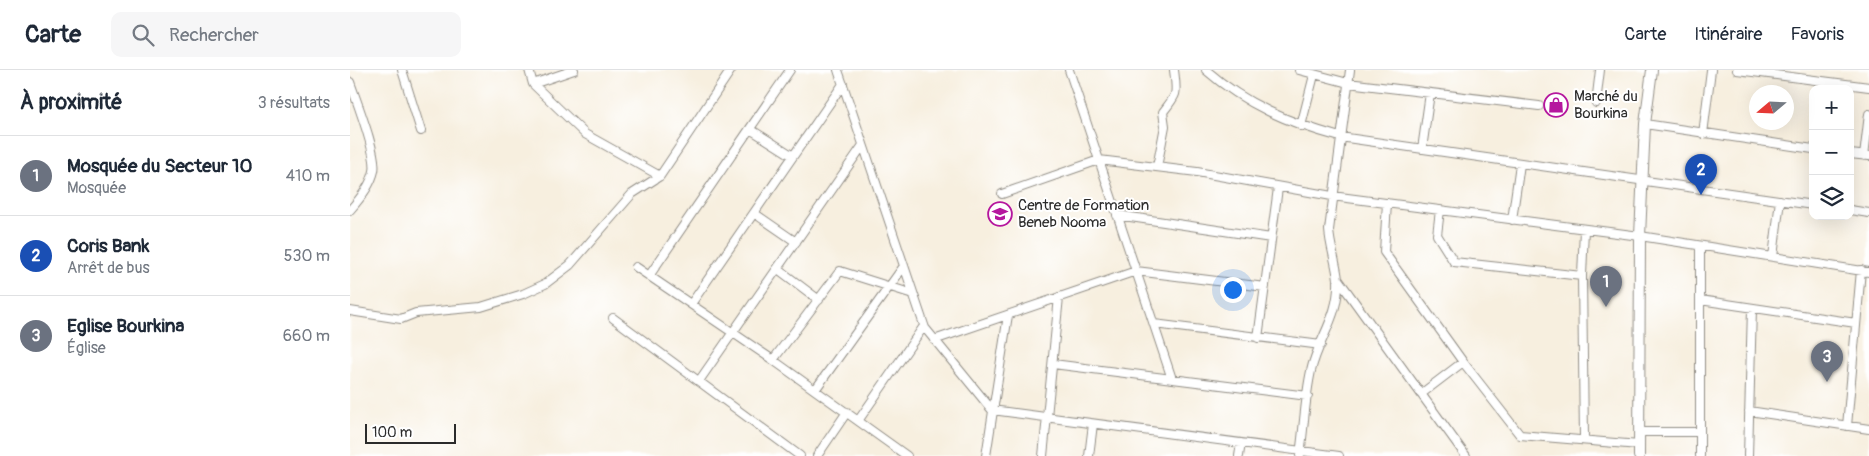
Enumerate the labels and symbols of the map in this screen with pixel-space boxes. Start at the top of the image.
north arrow [1749,85,1794,130]
place label: Marché du Bourkina [1574,87,1638,123]
shop icon: Marché du Bourkina [1543,92,1569,118]
pin: 2 [1685,154,1717,195]
place label: Centre de Formation Beneb Nooma [1018,196,1149,232]
school or university icon: Centre de Formation Beneb Nooma [987,201,1013,227]
pin: 1 [1590,266,1622,307]
your location [1220,277,1246,303]
pin: 3 [1811,341,1843,382]
scale bar [365,421,456,444]

